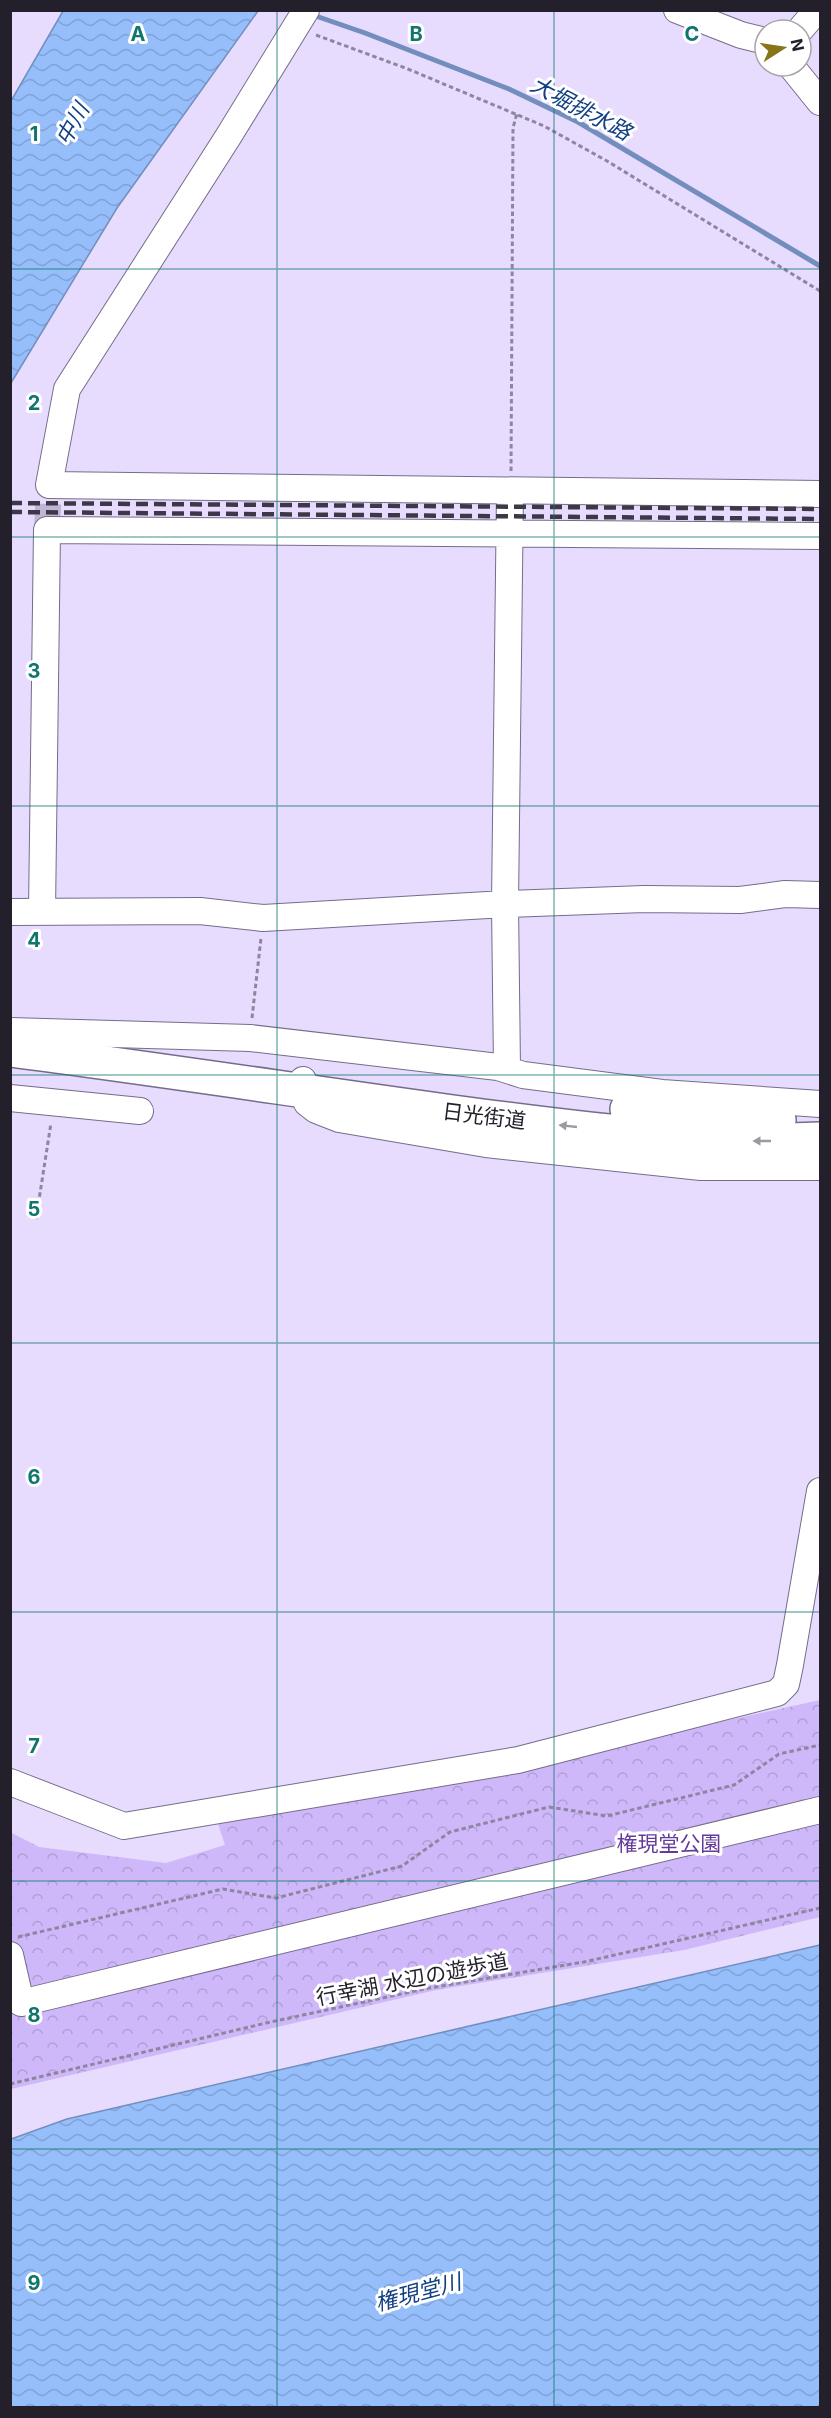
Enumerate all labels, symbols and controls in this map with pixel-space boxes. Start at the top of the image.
north arrow [753,18,813,78]
text: A [131,22,146,46]
text: B [409,22,423,46]
text: C [685,22,699,46]
text: N [787,37,809,53]
water label: 大堀排水路 [526,71,637,146]
water label: 中川 [50,97,95,150]
text: 1 [30,122,38,146]
text: 2 [28,391,40,415]
text: 3 [28,659,40,683]
text: 4 [27,928,41,952]
street label: 日光街道 [441,1098,527,1134]
one-way arrow [558,1121,577,1131]
one-way arrow [753,1136,772,1146]
text: 5 [28,1197,40,1221]
text: 6 [28,1465,41,1489]
text: 7 [28,1734,40,1758]
park label: 権現堂公園 [617,1831,722,1856]
street label: 行幸湖 水辺の遊歩道 [314,1948,510,2010]
text: 8 [27,2003,41,2027]
water label: 権現堂川 [372,2268,466,2316]
text: 9 [28,2271,41,2295]

